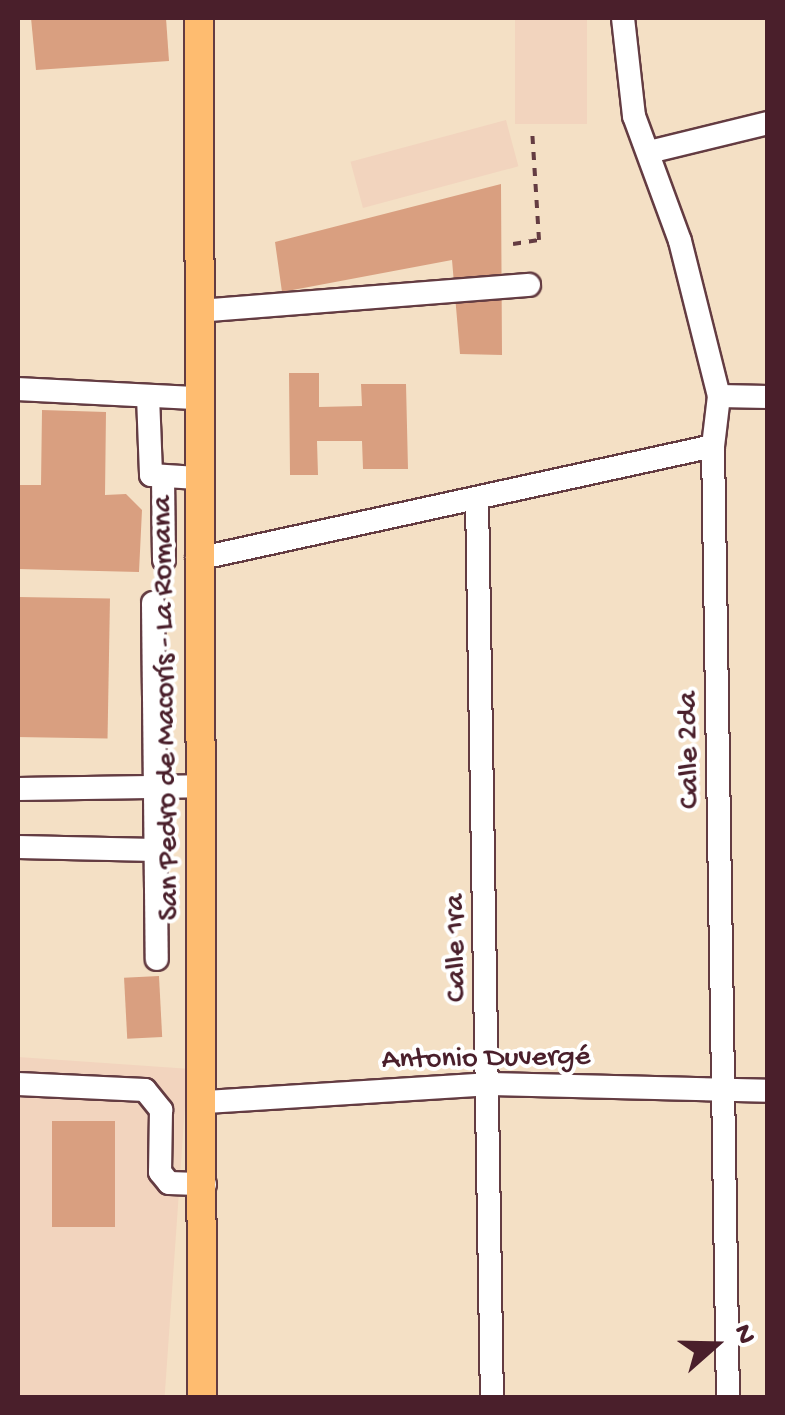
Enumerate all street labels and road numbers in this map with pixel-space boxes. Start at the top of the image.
street label: San Pedro de Macorís - La Romana [146,495,190,921]
street label: Calle 2da [672,691,710,809]
street label: Calle 1ra [439,894,477,1002]
street label: Antonio Duvergé [381,1040,591,1080]

